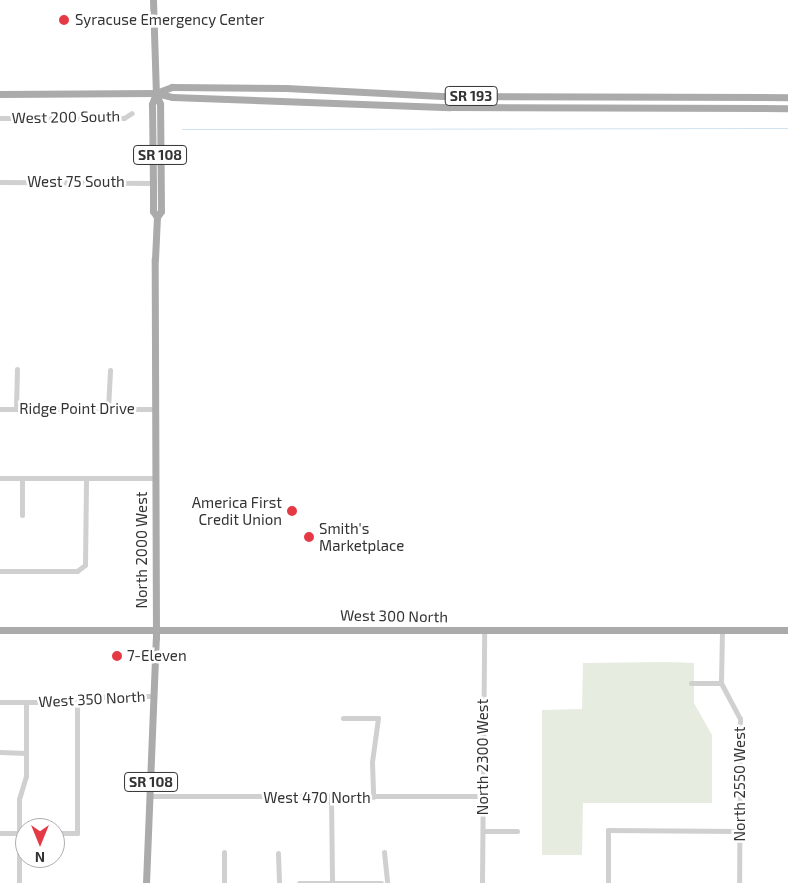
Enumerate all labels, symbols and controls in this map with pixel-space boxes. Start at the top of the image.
place label: Syracuse Emergency Center [75,11,265,29]
marker: Syracuse Emergency Center [57,13,71,27]
road number: SR 193 [444,84,498,108]
street label: West 200 South [12,107,120,127]
road number: SR 108 [132,144,188,166]
street label: West 75 South [27,173,125,191]
street label: Ridge Point Drive [19,400,135,418]
street label: North 2000 West [133,491,151,609]
place label: America First Credit Union [192,493,282,528]
marker: America First Credit Union [286,505,298,517]
place label: Smith's Marketplace [319,519,404,554]
marker: Smith's Marketplace [303,531,315,543]
street label: West 300 North [340,606,448,626]
place label: 7-Eleven [127,647,187,665]
marker: 7-Eleven [111,650,123,662]
street label: West 350 North [38,687,146,711]
street label: North 2300 West [474,699,492,815]
street label: North 2550 West [731,726,749,842]
road number: SR 108 [124,770,178,794]
street label: West 470 North [263,789,371,807]
north arrow [15,818,65,868]
text: N [35,849,45,866]

